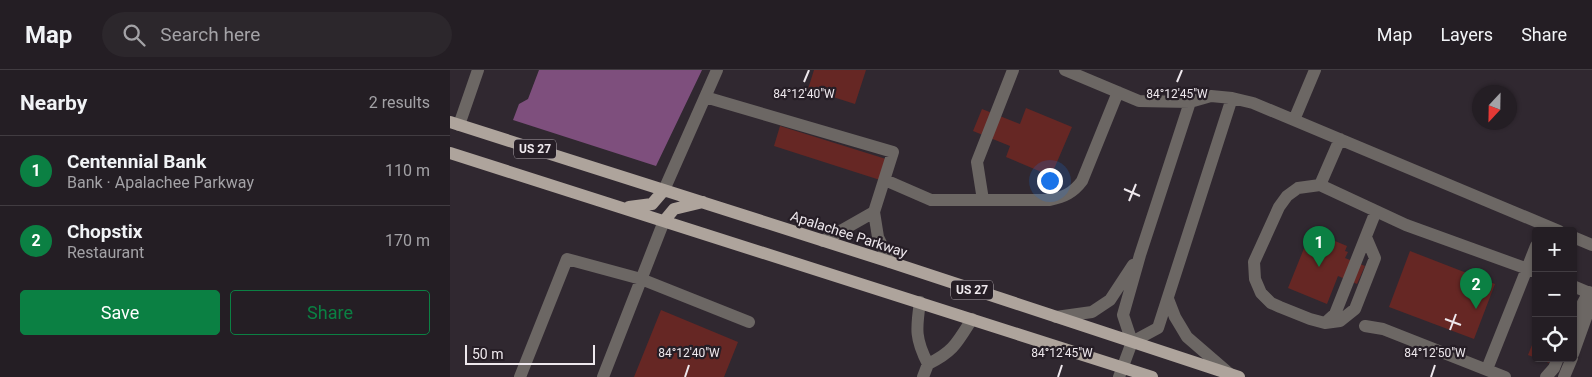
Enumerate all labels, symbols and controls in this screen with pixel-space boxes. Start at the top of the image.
search box [102,12,452,57]
text: Map [25,21,72,49]
icon: search [120,21,148,49]
text: Search here [160,23,260,46]
text: Map [1377,24,1412,45]
text: Layers [1440,24,1493,45]
text: Share [1521,24,1567,45]
north arrow [1472,85,1517,130]
text: 84°12'40"W [773,87,835,101]
text: 84°12'45"W [1146,87,1208,101]
text: Nearby [20,91,87,115]
text: 2 results [369,93,430,112]
road number: US 27 [514,140,556,158]
text: Centennial Bank [67,150,206,173]
text: 1 [31,161,41,180]
text: 110 m [385,161,430,180]
your location [1037,168,1063,194]
text: Bank · Apalachee Parkway [67,173,254,192]
street label: Apalachee Parkway [789,208,910,261]
text: Chopstix [67,220,142,243]
pin: 1 [1303,226,1335,267]
map controls [1532,227,1577,362]
button: + [1532,227,1577,272]
text: 2 [31,231,41,250]
text: 170 m [385,231,430,250]
text: Restaurant [67,243,144,262]
pin: 2 [1460,268,1492,309]
button: − [1532,272,1577,317]
road number: US 27 [951,280,993,300]
button: Save [20,290,220,335]
button: Share [230,290,430,335]
button: locate [1532,317,1577,362]
scale bar [465,342,595,365]
text: 50 m [472,346,504,362]
text: 84°12'40"W [658,346,720,360]
text: 84°12'45"W [1031,346,1093,360]
text: 84°12'50"W [1404,346,1466,360]

